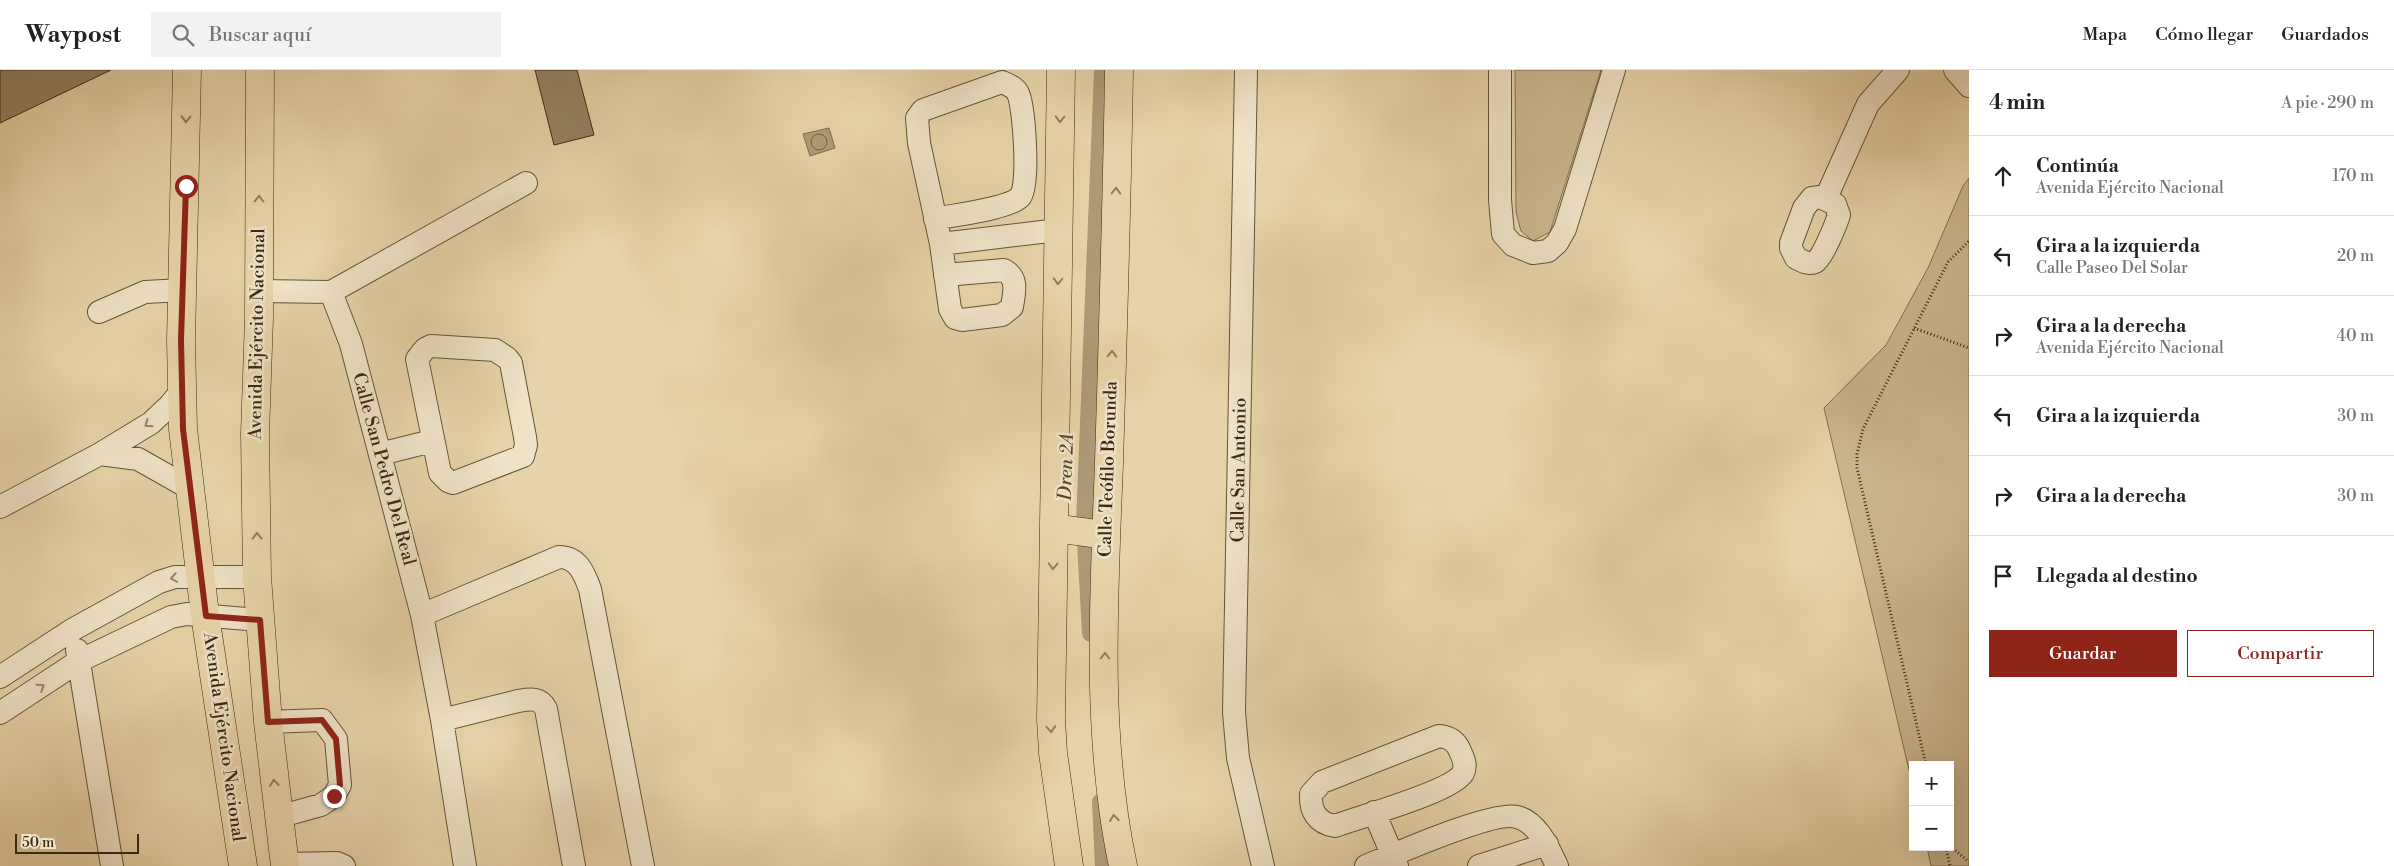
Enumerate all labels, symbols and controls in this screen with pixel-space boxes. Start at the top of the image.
search box [151,12,501,57]
text: Waypost [25,20,121,50]
icon: search [169,21,197,49]
text: Buscar aquí [209,23,311,47]
text: Mapa [2083,23,2127,46]
text: Cómo llegar [2155,23,2253,46]
text: Guardados [2281,23,2369,46]
text: 4 min [1989,90,2045,116]
text: A pie · 290 m [2281,93,2374,113]
one-way arrow [181,115,192,123]
one-way arrow [1055,115,1065,123]
text: Continúa [2036,154,2119,178]
icon: ahead [1989,162,2017,190]
text: 170 m [2332,166,2374,186]
route start [175,175,198,198]
text: Avenida Ejército Nacional [2036,178,2224,198]
one-way arrow [1111,187,1122,195]
one-way arrow [254,195,264,202]
street label: Avenida Ejército Nacional [244,227,270,441]
text: Gira a la izquierda [2036,234,2200,258]
icon: left [1989,242,2017,270]
text: 20 m [2337,246,2374,266]
text: Calle Paseo Del Solar [2036,258,2188,278]
one-way arrow [1052,277,1063,285]
text: Gira a la derecha [2036,314,2186,338]
icon: right [1989,322,2017,350]
text: 40 m [2337,326,2374,346]
text: Avenida Ejército Nacional [2036,338,2224,358]
one-way arrow [1107,349,1117,357]
street label: Calle San Pedro Del Real [347,370,421,569]
street label: Calle Teófilo Borunda [1093,380,1123,558]
street label: Calle San Antonio [1226,397,1252,543]
icon: left [1989,402,2017,430]
text: Gira a la izquierda [2036,404,2200,428]
text: 30 m [2337,406,2374,426]
one-way arrow [144,418,154,427]
water label: Dren 2A [1053,433,1079,502]
icon: right [1989,482,2017,510]
text: Gira a la derecha [2036,484,2186,508]
text: 30 m [2337,486,2374,506]
one-way arrow [251,532,262,540]
one-way arrow [1048,562,1058,570]
icon: arrive [1989,562,2017,590]
text: Llegada al destino [2036,564,2198,588]
one-way arrow [169,573,178,583]
street label: Avenida Ejército Nacional [198,630,250,844]
button: Guardar [1989,630,2177,677]
button: Compartir [2187,630,2374,677]
one-way arrow [1100,652,1110,660]
one-way arrow [35,683,44,693]
one-way arrow [1046,725,1057,733]
map controls [1909,761,1954,851]
button: + [1909,761,1954,806]
one-way arrow [269,779,280,787]
route end [323,785,346,808]
button: − [1909,806,1954,851]
one-way arrow [1109,814,1120,822]
scale bar [15,831,139,854]
text: 50 m [22,834,54,852]

